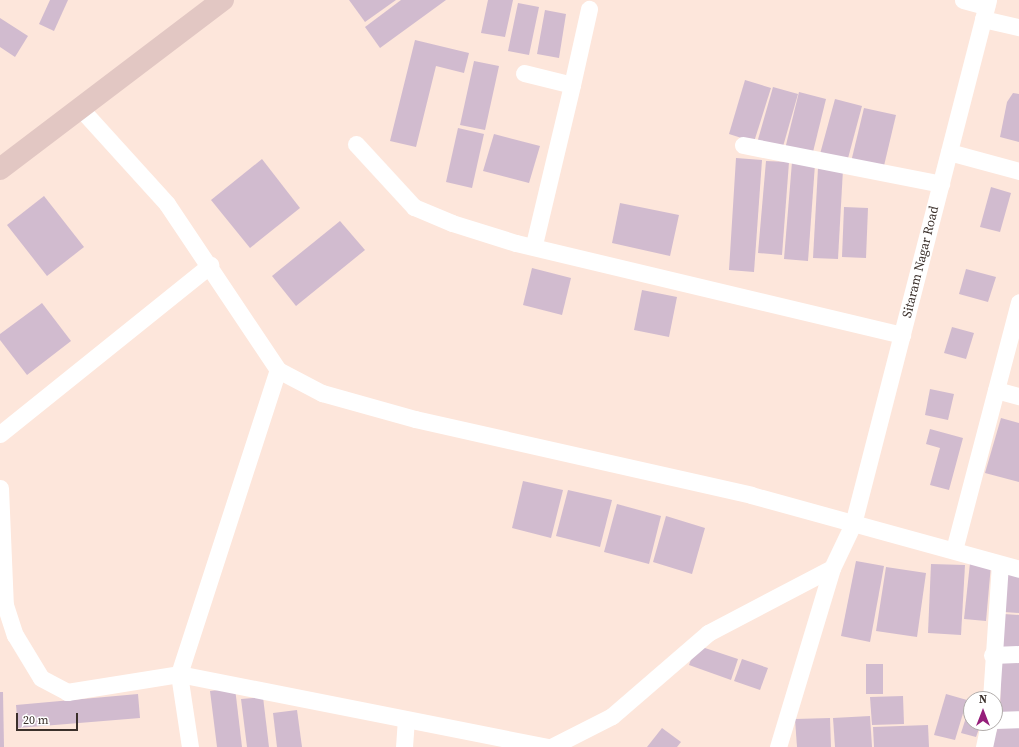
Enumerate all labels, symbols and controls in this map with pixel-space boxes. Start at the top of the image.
street label: Sitaram Nagar Road [900,204,942,320]
north arrow [963,691,1003,731]
text: N [979,692,987,707]
scale bar [18,705,80,731]
text: 20 m [23,712,49,728]

